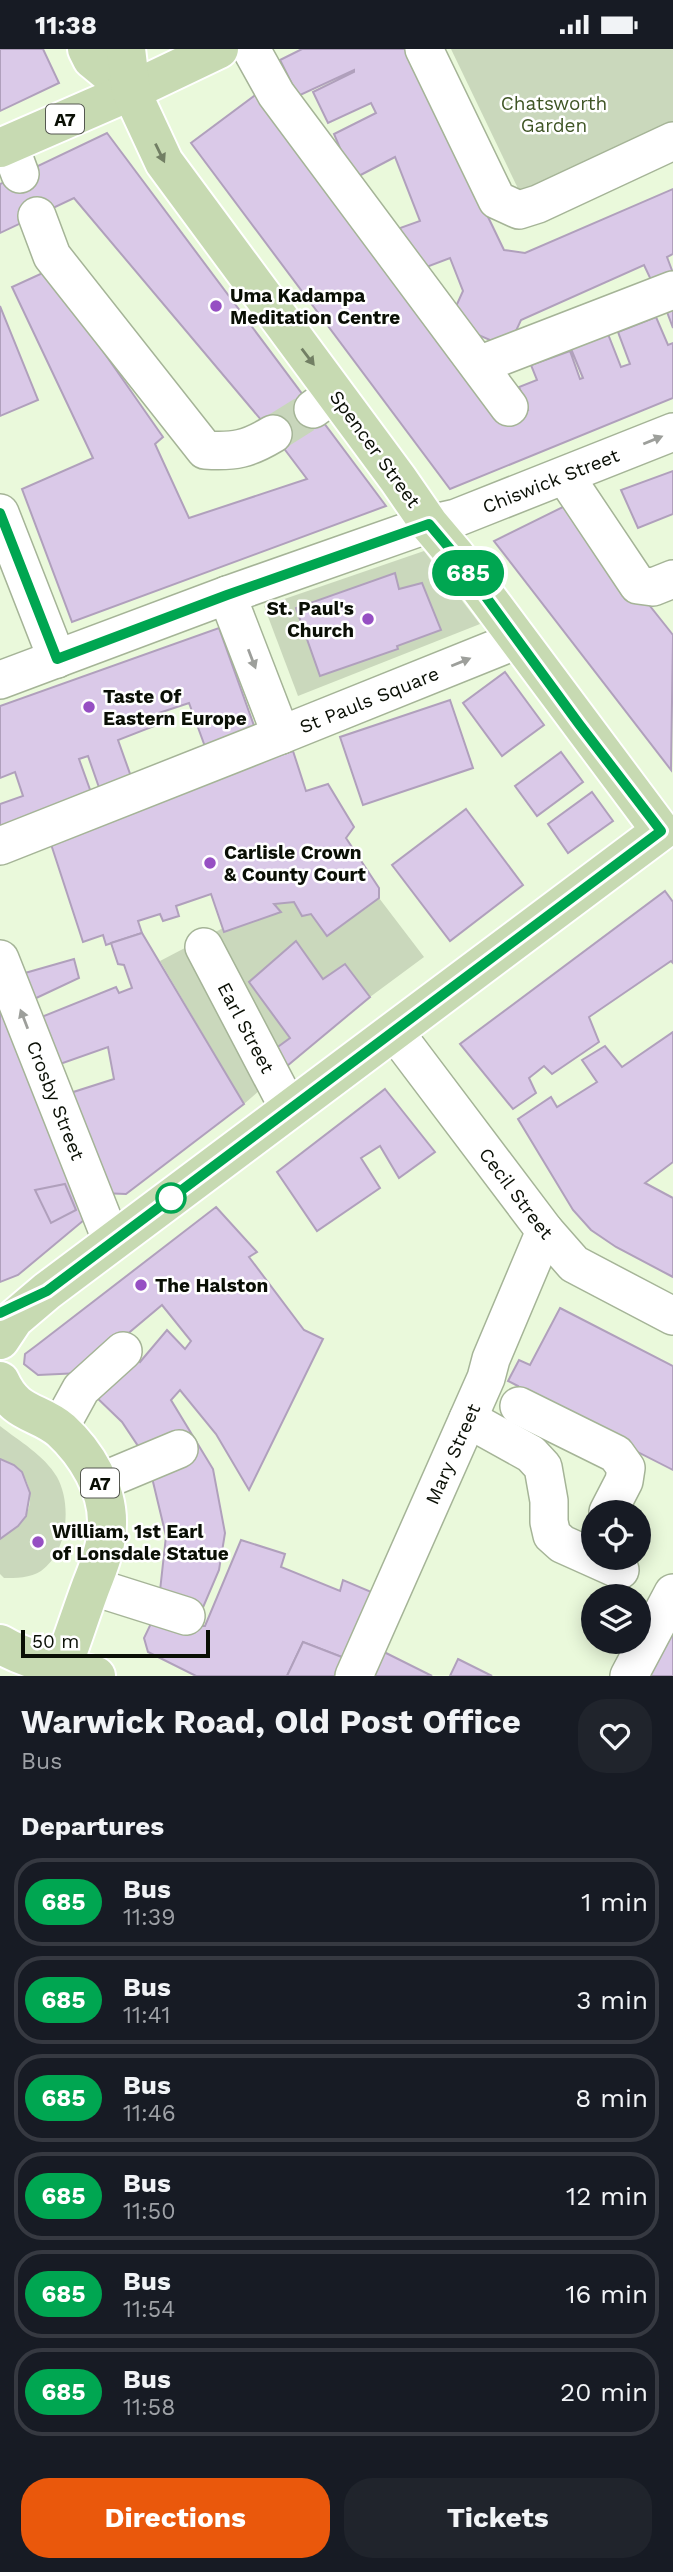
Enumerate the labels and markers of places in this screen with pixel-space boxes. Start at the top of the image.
place label: Uma Kadampa Meditation Centre [230,284,400,329]
marker: Uma Kadampa Meditation Centre [208,298,224,314]
place label: St. Paul's Church [266,597,354,642]
marker: St. Paul's Church [360,611,376,627]
place label: Taste Of Eastern Europe [103,685,247,730]
marker: Taste Of Eastern Europe [81,699,97,715]
place label: Carlisle Crown & County Court [224,841,367,886]
marker: Carlisle Crown & County Court [202,855,218,871]
unlabelled marker [156,1183,186,1213]
place label: The Halston [155,1274,268,1297]
marker: The Halston [133,1277,149,1293]
place label: William, 1st Earl of Lonsdale Statue [52,1520,229,1565]
marker: William, 1st Earl of Lonsdale Statue [30,1534,46,1550]

